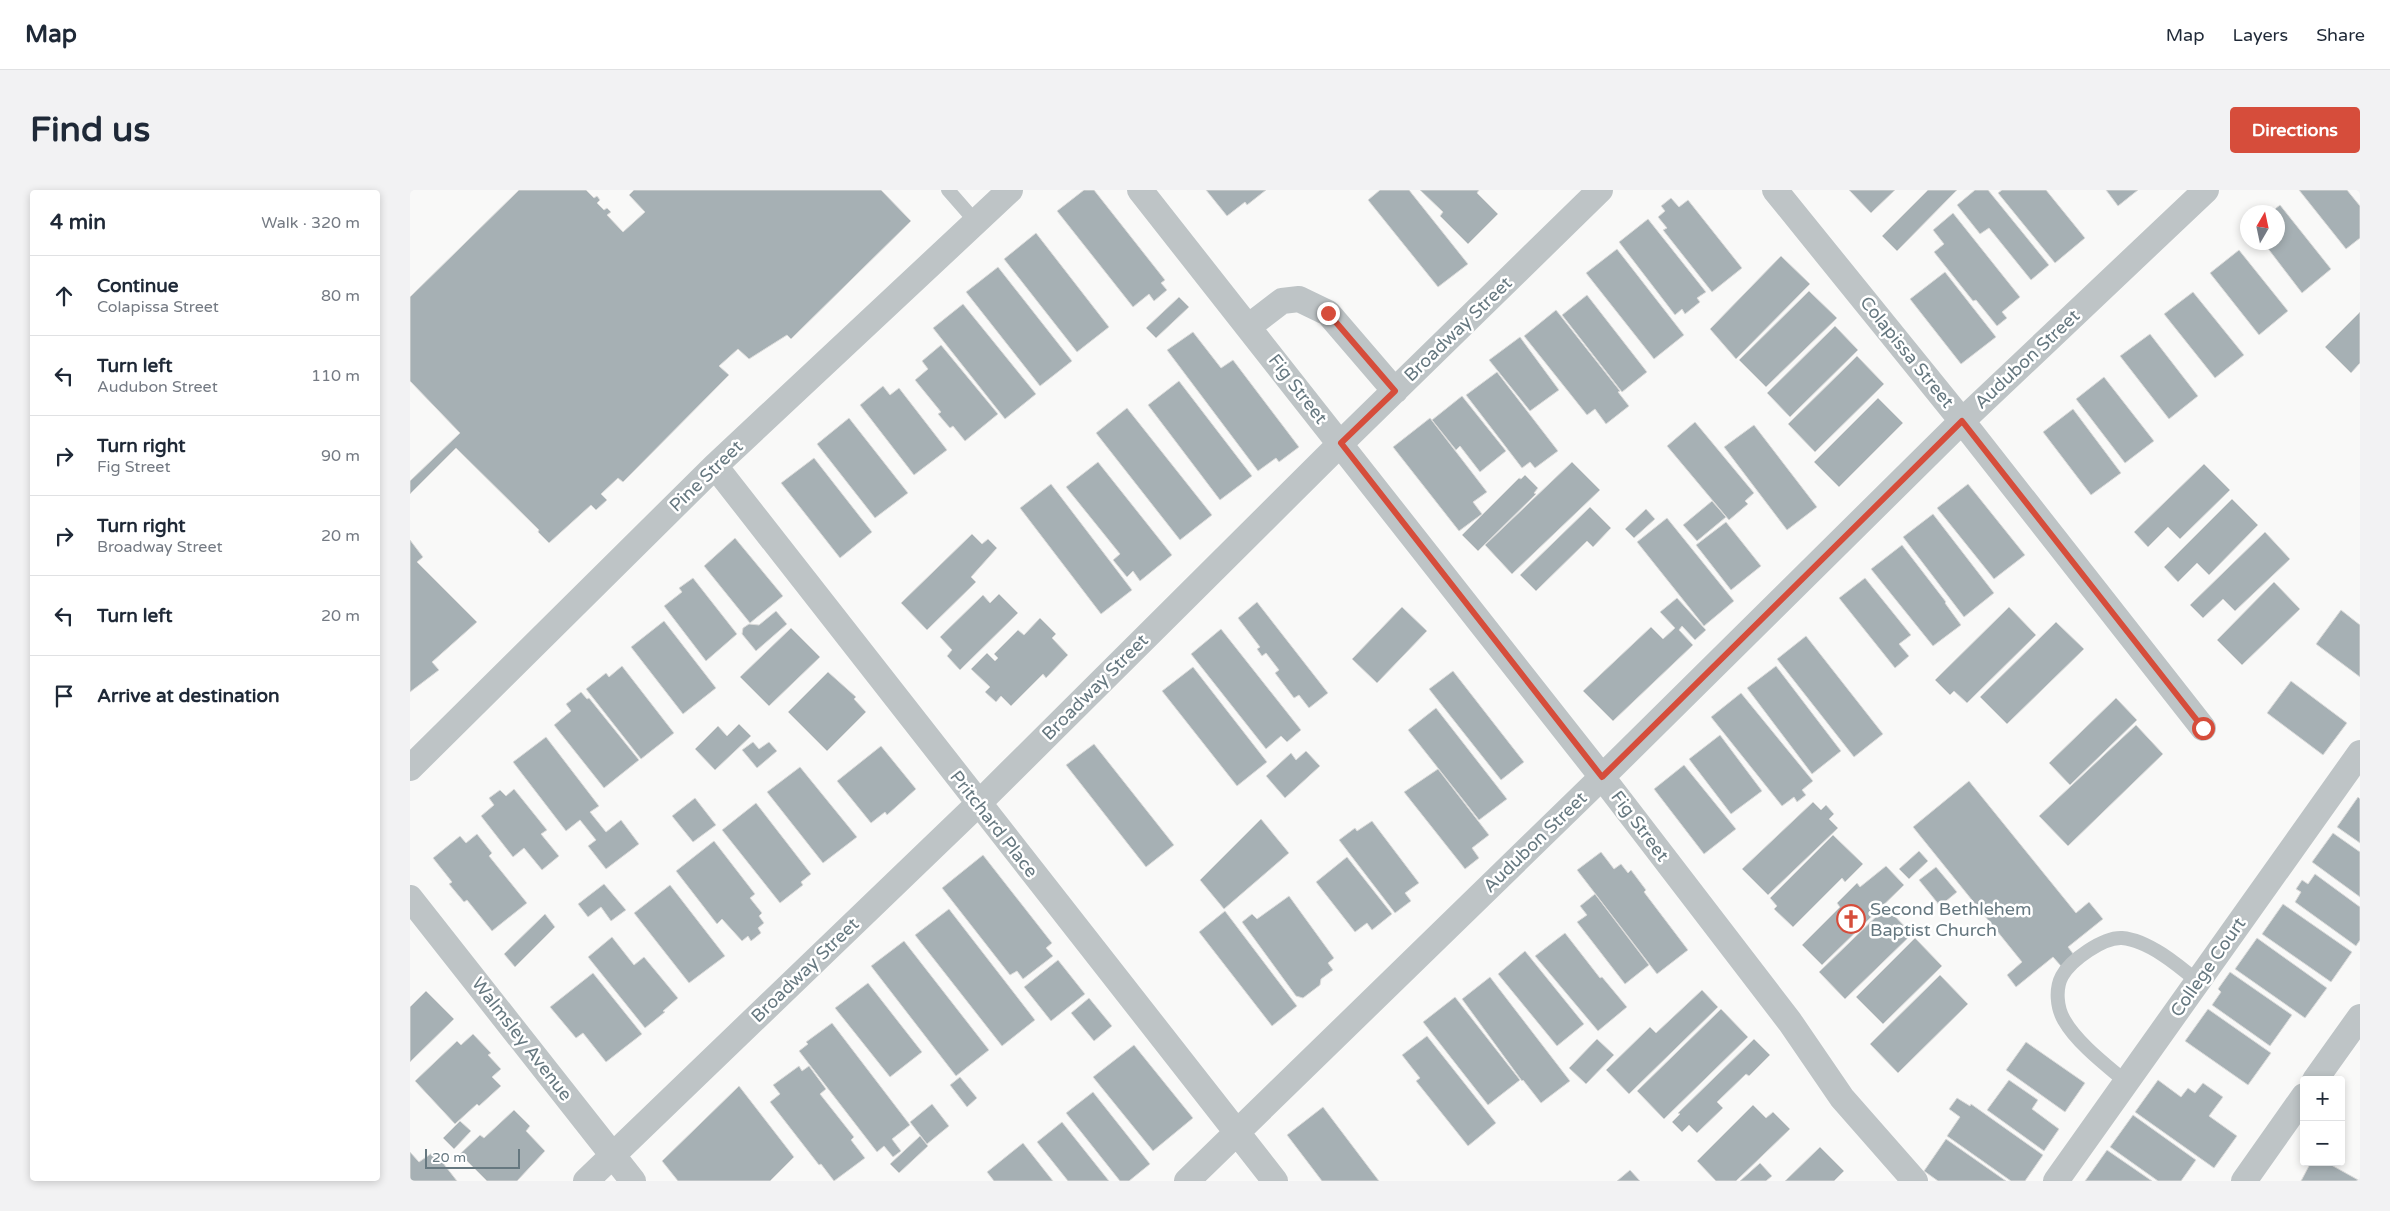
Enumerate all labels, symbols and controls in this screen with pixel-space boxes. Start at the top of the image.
text: Map [25,20,77,49]
text: Map [2166,24,2205,46]
text: Layers [2233,24,2288,46]
text: Share [2316,24,2365,46]
button: Directions [2230,107,2360,153]
text: Find us [30,109,150,151]
north arrow [2240,205,2285,250]
text: 4 min [50,210,106,235]
text: Walk · 320 m [261,213,360,233]
street label: Broadway Street [1400,272,1517,386]
text: Continue [97,275,179,297]
icon: ahead [50,282,78,310]
text: 80 m [321,286,360,306]
street label: Colapissa Street [1855,292,1959,412]
text: Colapissa Street [97,297,219,317]
route end [1317,302,1340,325]
street label: Audubon Street [1970,305,2084,413]
street label: Fig Street [1264,350,1332,428]
text: Turn left [97,355,173,377]
icon: left [50,362,78,390]
text: 110 m [311,366,360,386]
text: Audubon Street [97,377,218,397]
text: Turn right [97,435,185,457]
street label: Pine Street [665,435,747,516]
icon: right [50,442,78,470]
text: 90 m [321,446,360,466]
text: Fig Street [97,457,171,477]
text: Turn right [97,515,185,537]
icon: right [50,522,78,550]
text: 20 m [321,526,360,546]
text: Broadway Street [97,537,223,557]
icon: left [50,602,78,630]
text: Turn left [97,605,173,627]
text: 20 m [321,606,360,626]
street label: Broadway Street [1037,629,1153,745]
icon: arrive [50,682,78,710]
text: Arrive at destination [97,685,280,707]
route start [2192,717,2215,740]
street label: Pritchard Place [945,766,1043,882]
street label: Fig Street [1606,786,1674,866]
street label: Audubon Street [1478,787,1592,897]
place label: Second Bethlehem Baptist Church [1870,898,2032,941]
church icon: Second Bethlehem Baptist Church [1836,904,1866,934]
street label: Broadway Street [747,913,864,1027]
street label: College Court [2166,913,2250,1021]
street label: Walmsley Avenue [467,973,577,1105]
map controls [2300,1076,2345,1166]
button: + [2300,1076,2345,1121]
button: − [2300,1121,2345,1166]
scale bar [425,1146,520,1169]
text: 20 m [432,1149,466,1166]

